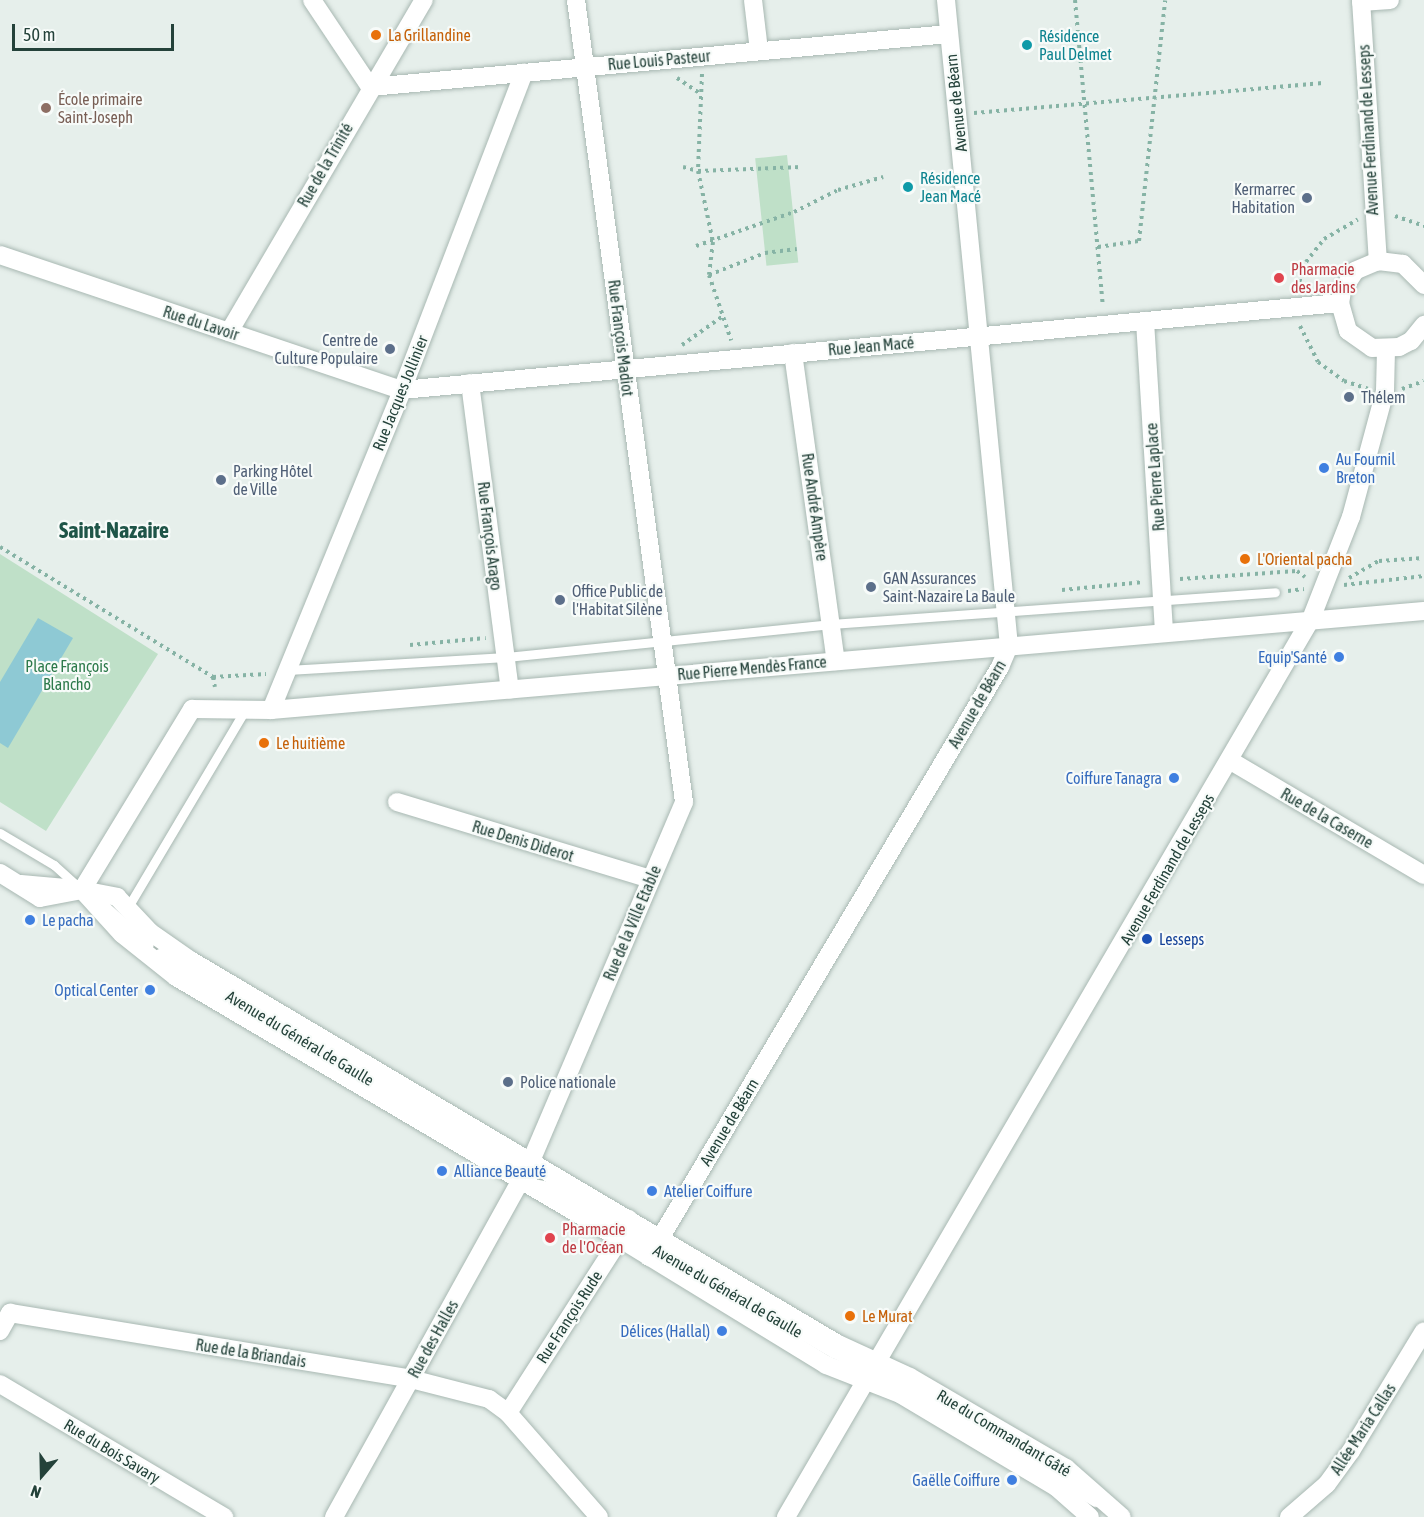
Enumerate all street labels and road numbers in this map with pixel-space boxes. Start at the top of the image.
street label: Avenue Ferdinand de Lesseps [1354,44,1382,216]
street label: Rue Louis Pasteur [607,46,711,74]
street label: Avenue de Béarn [941,53,971,153]
street label: Rue de la Trinité [293,120,357,210]
street label: Rue François Madiot [604,279,638,397]
street label: Rue du Lavoir [161,302,241,344]
street label: Rue Jacques Jollinier [368,333,432,453]
street label: Rue Jean Macé [827,333,915,359]
street label: Rue Pierre Laplace [1142,422,1168,532]
street label: Rue André Ampère [798,452,832,562]
street label: Rue François Arago [474,480,506,592]
street label: Rue Pierre Mendès France [677,652,827,684]
street label: Avenue de Béarn [944,657,1010,751]
street label: Rue de la Caserne [1277,784,1377,852]
street label: Avenue Ferdinand de Lesseps [1116,790,1218,948]
street label: Rue Denis Diderot [470,816,576,866]
street label: Rue de la Ville Etable [599,863,665,983]
street label: Avenue du Général de Gaulle [222,986,378,1090]
street label: Avenue de Béarn [695,1075,763,1169]
street label: Avenue du Général de Gaulle [650,1240,806,1342]
street label: Rue François Rude [532,1267,606,1367]
street label: Rue des Halles [404,1297,462,1381]
street label: Rue de la Briandais [194,1335,308,1371]
street label: Allée Maria Callas [1326,1380,1400,1478]
street label: Rue du Commandant Gâté [934,1385,1074,1481]
street label: Rue du Bois Savary [60,1415,164,1487]

